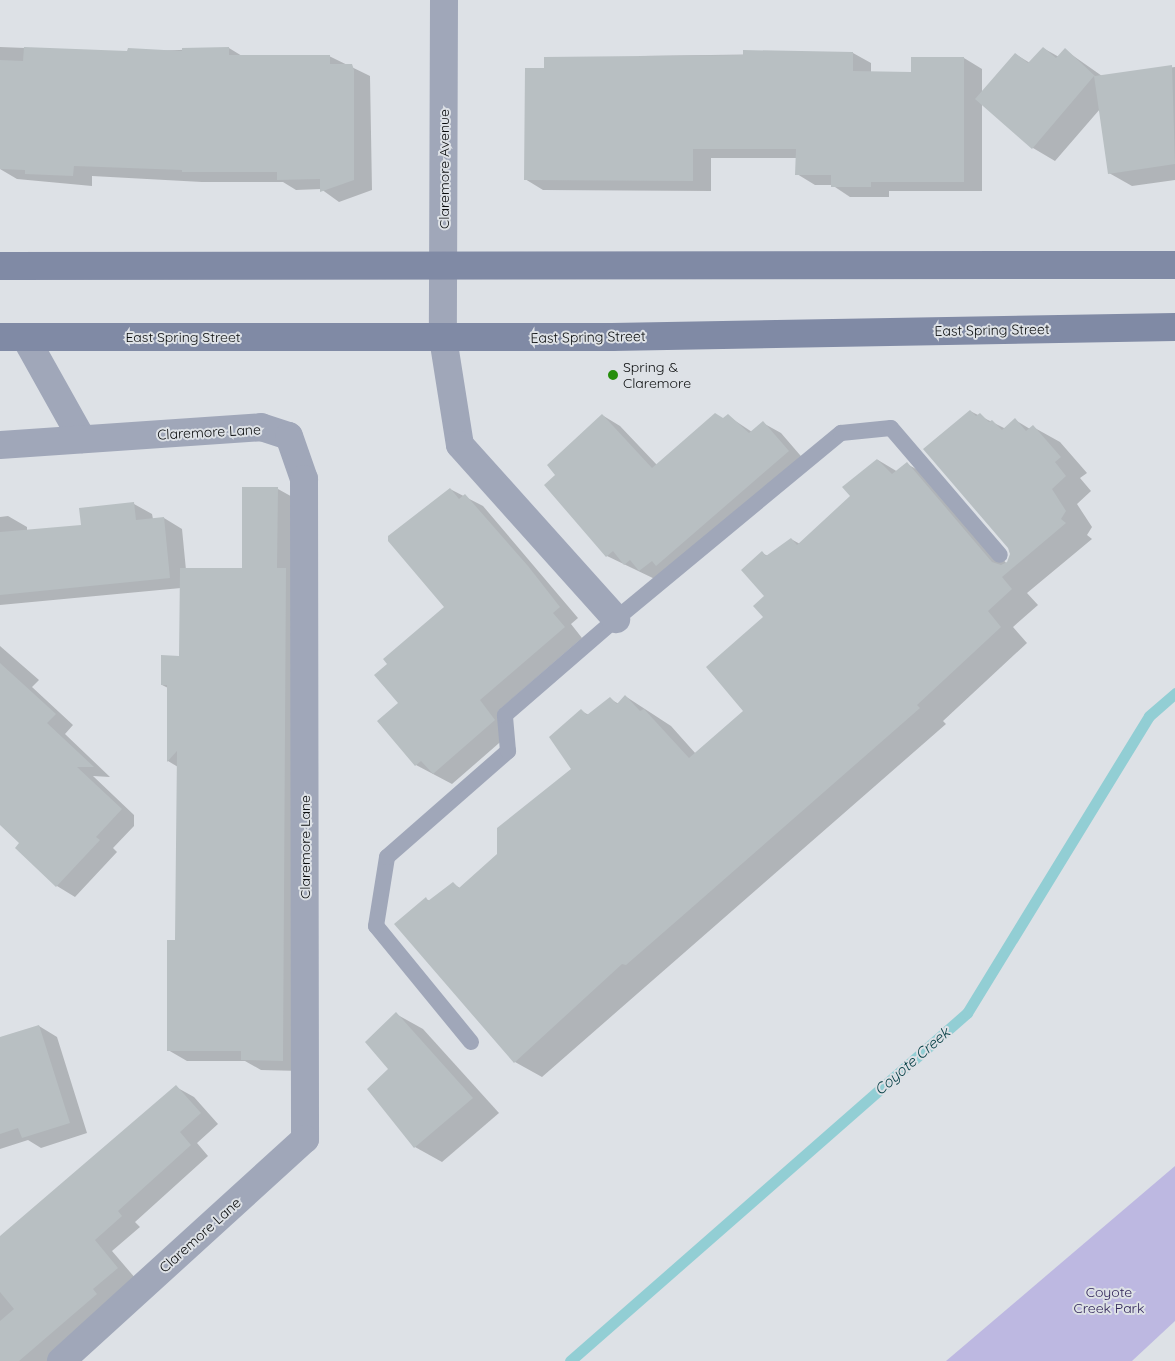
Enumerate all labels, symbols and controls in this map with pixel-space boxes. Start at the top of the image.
street label: Claremore Avenue [436,109,452,229]
street label: East Spring Street [934,321,1050,339]
street label: East Spring Street [530,328,646,346]
street label: East Spring Street [125,329,241,345]
place label: Spring & Claremore [623,359,691,392]
marker: Spring & Claremore [607,369,619,381]
street label: Claremore Lane [157,421,261,443]
street label: Claremore Lane [297,795,313,899]
water label: Coyote Creek [871,1023,953,1099]
street label: Claremore Lane [156,1194,244,1276]
park label: Coyote Creek Park [1074,1284,1144,1316]

